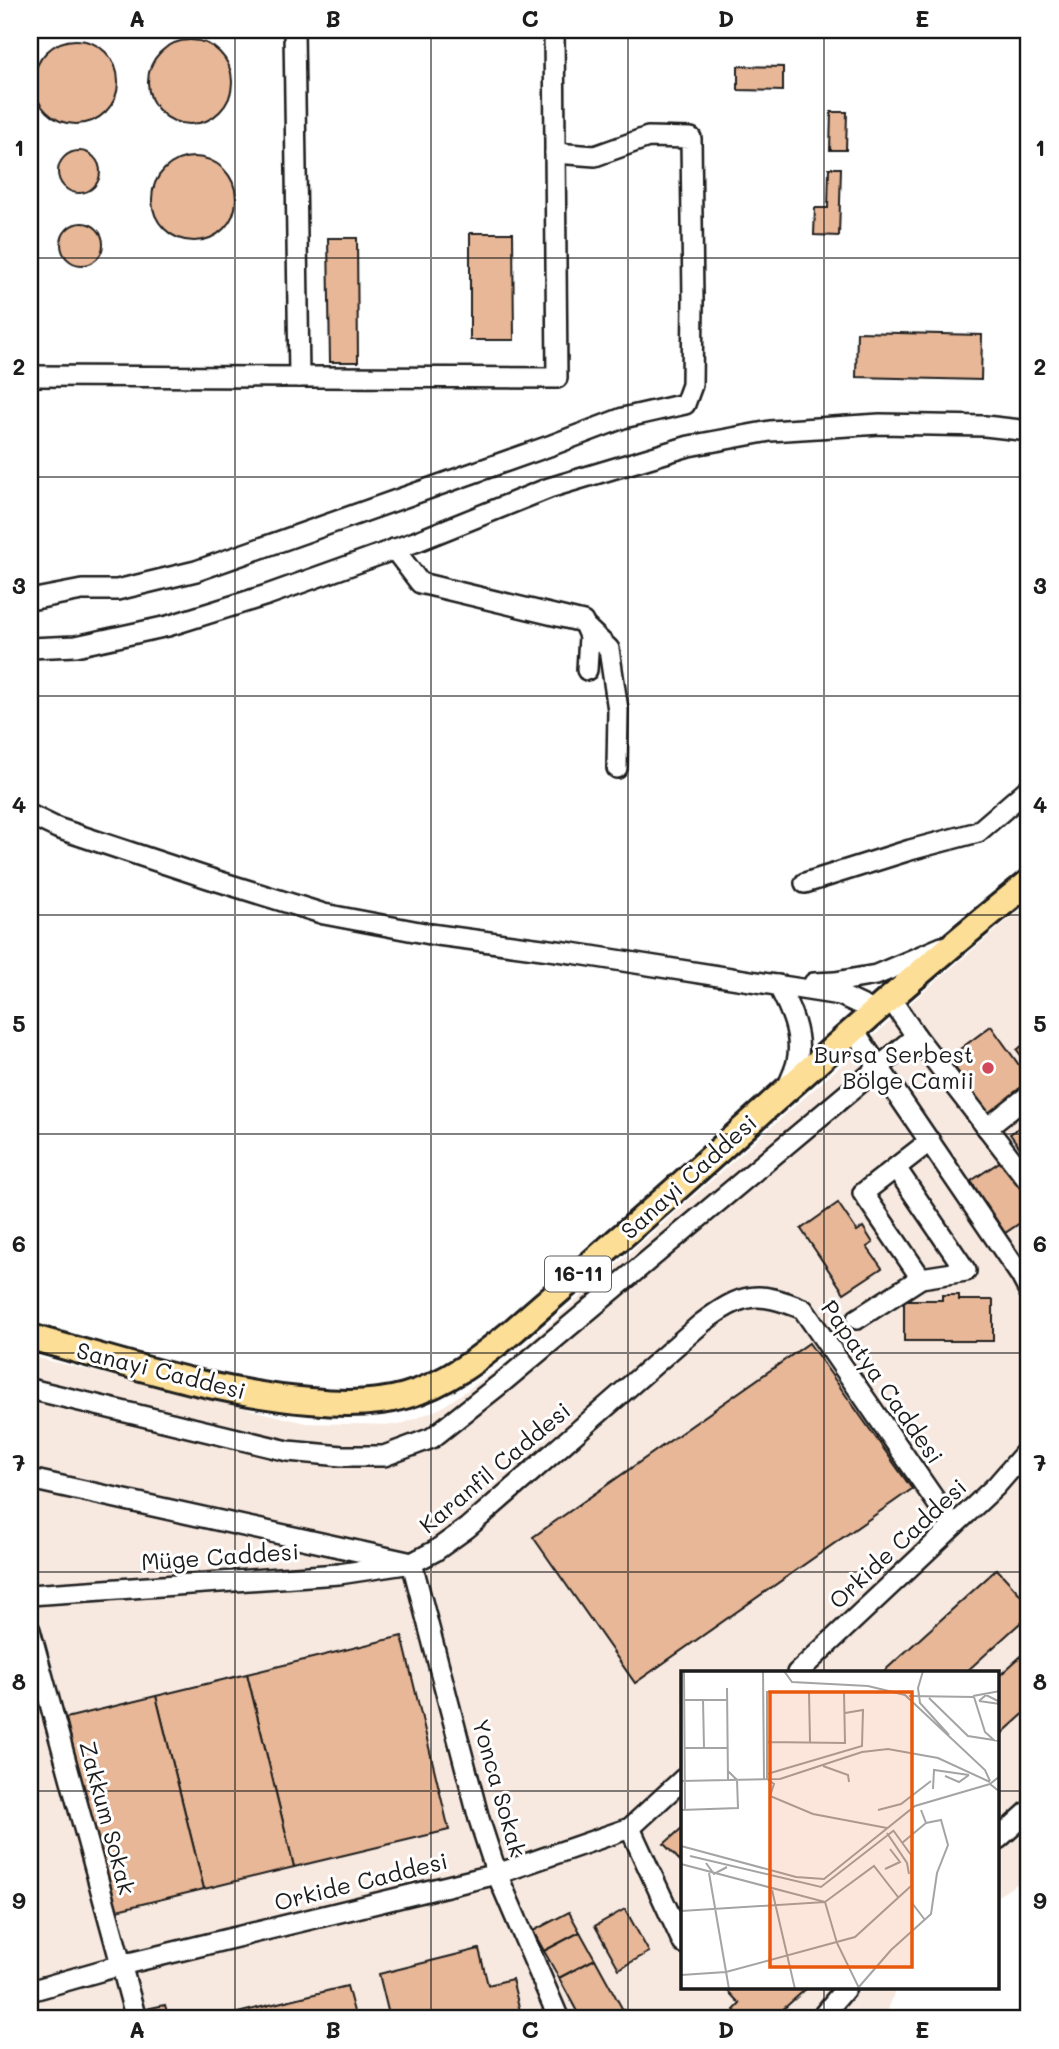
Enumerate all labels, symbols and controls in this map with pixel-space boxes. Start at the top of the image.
text: A [129,3,145,33]
text: B [325,3,341,33]
text: C [521,3,539,33]
text: D [718,3,734,33]
text: E [915,3,929,33]
text: 1 [14,132,24,162]
text: 1 [1035,132,1045,162]
text: 2 [13,351,25,381]
text: 2 [1034,351,1046,381]
text: 3 [12,570,26,600]
text: 3 [1033,570,1047,600]
text: 4 [12,789,26,819]
text: 4 [1033,789,1047,819]
text: 5 [12,1008,26,1038]
text: 5 [1033,1008,1047,1038]
place label: Bursa Serbest Bölge Camii [814,1039,974,1095]
marker: Bursa Serbest Bölge Camii [980,1060,996,1076]
street label: Sanayi Caddesi [614,1107,763,1245]
text: 6 [12,1228,26,1258]
text: 6 [1033,1228,1047,1258]
road number: 16-11 [545,1256,611,1292]
street label: Papatya Caddesi [815,1294,950,1469]
street label: Sanayi Caddesi [74,1335,249,1406]
street label: Karanfil Caddesi [413,1395,576,1539]
text: 7 [13,1447,26,1477]
text: 7 [1034,1447,1047,1477]
street label: Orkide Caddesi [822,1472,972,1615]
street label: Müge Caddesi [140,1536,300,1576]
text: 8 [12,1666,26,1696]
text: 8 [1033,1666,1047,1696]
inset map [681,1671,1000,1990]
street label: Yonca Sokak [466,1715,534,1860]
street label: Zakkum Sokak [73,1738,143,1898]
street label: Orkide Caddesi [271,1845,451,1917]
text: 9 [12,1885,26,1915]
text: 9 [1033,1885,1047,1915]
text: A [129,2014,145,2044]
text: B [325,2014,341,2044]
text: C [521,2014,539,2044]
text: D [718,2014,734,2044]
text: E [915,2014,929,2044]

